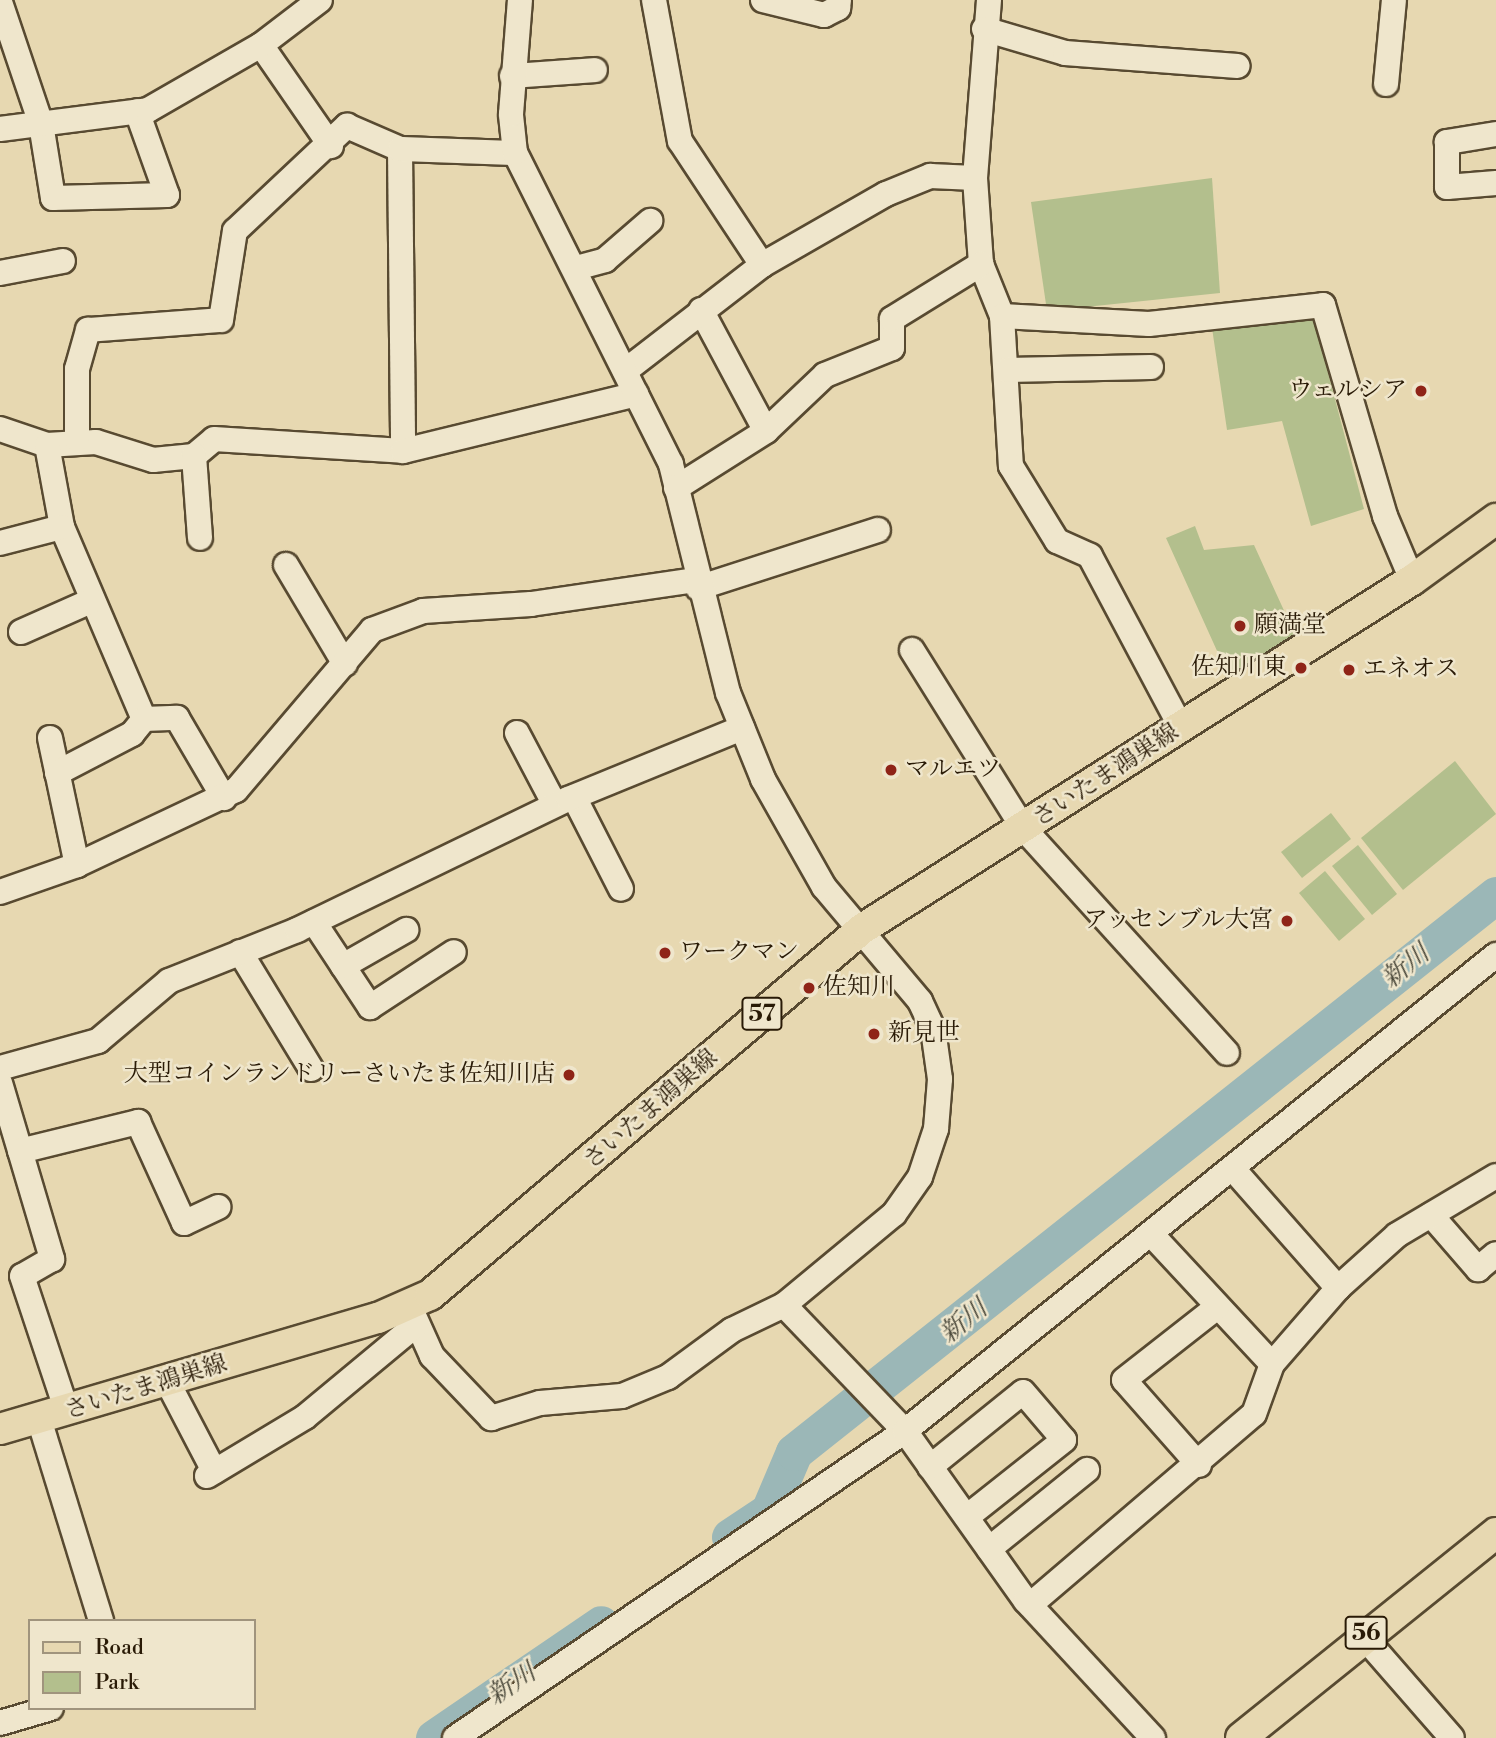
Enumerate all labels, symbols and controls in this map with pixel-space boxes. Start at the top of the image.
place label: ウェルシア [1287,377,1407,405]
marker: ウェルシア [1413,383,1429,399]
place label: 願満堂 [1254,612,1326,640]
marker: 願満堂 [1232,618,1248,634]
place label: 佐知川東 [1191,654,1287,682]
place label: エネオス [1363,656,1459,684]
marker: 佐知川東 [1293,660,1309,676]
marker: エネオス [1341,662,1357,678]
street label: さいたま鴻巣線 [1028,718,1184,834]
place label: マルエツ [905,756,1001,784]
marker: マルエツ [883,762,899,778]
place label: アッセンブル大宮 [1081,907,1273,935]
marker: アッセンブル大宮 [1279,913,1295,929]
place label: ワークマン [679,939,799,967]
water label: 新川 [1376,939,1436,995]
marker: ワークマン [657,945,673,961]
place label: 佐知川 [823,974,895,1002]
marker: 佐知川 [801,980,817,996]
road number: 57 [741,995,783,1034]
place label: 新見世 [888,1020,960,1048]
marker: 新見世 [866,1026,882,1042]
street label: さいたま鴻巣線 [578,1044,724,1176]
place label: 大型コインランドリーさいたま佐知川店 [123,1061,555,1089]
marker: 大型コインランドリーさいたま佐知川店 [561,1067,577,1083]
water label: 新川 [934,1294,994,1350]
street label: さいたま鴻巣線 [61,1350,231,1426]
road number: 56 [1343,1614,1389,1652]
legend [28,1619,256,1710]
text: Road [95,1635,144,1661]
water label: 新川 [482,1658,542,1712]
text: Park [95,1670,139,1696]

